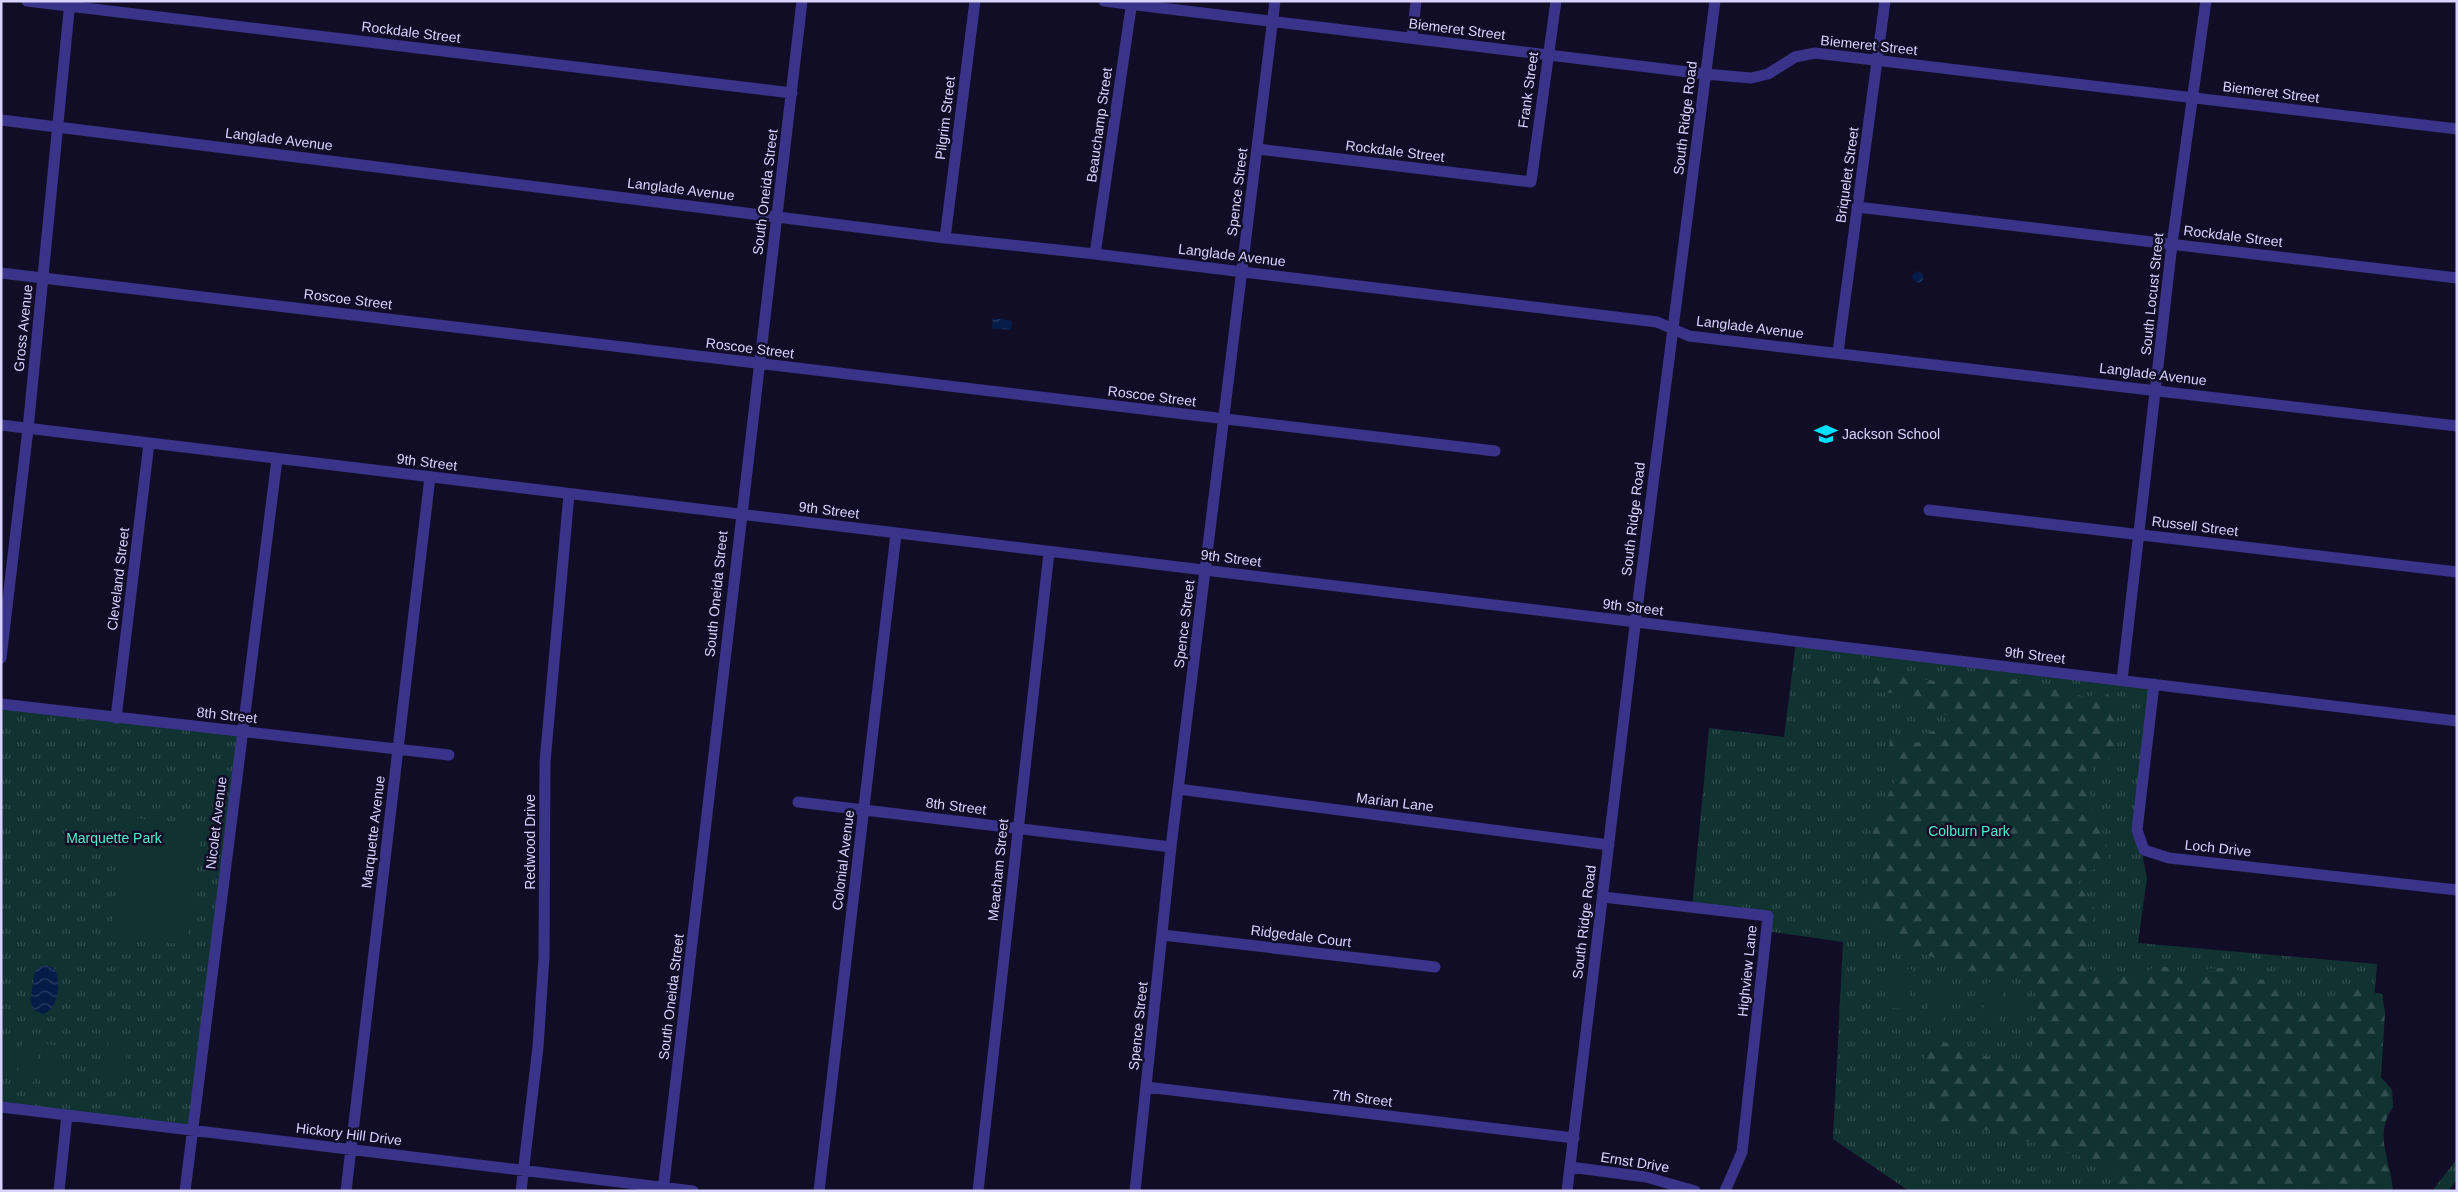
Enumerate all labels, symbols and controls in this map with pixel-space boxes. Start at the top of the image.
street label: Biemeret Street [1408,15,1506,43]
street label: Rockdale Street [361,18,462,46]
street label: Biemeret Street [1820,32,1918,58]
street label: Frank Street [1515,51,1541,129]
street label: South Ridge Road [1670,60,1700,176]
street label: Beauchamp Street [1083,66,1115,184]
street label: Pilgrim Street [932,75,958,161]
street label: Biemeret Street [2222,78,2320,106]
street label: Langlade Avenue [224,124,334,154]
street label: Briquelet Street [1832,126,1862,224]
street label: South Oneida Street [749,128,781,256]
street label: Rockdale Street [1345,137,1446,165]
street label: Spence Street [1224,147,1250,237]
street label: Langlade Avenue [626,174,736,204]
street label: Rockdale Street [2183,222,2284,250]
street label: South Locust Street [2138,232,2166,356]
street label: Langlade Avenue [1177,240,1287,270]
street label: Gross Avenue [10,283,36,372]
street label: Roscoe Street [303,286,393,312]
street label: Langlade Avenue [1695,312,1805,342]
street label: Roscoe Street [705,335,795,361]
street label: Langlade Avenue [2098,359,2208,389]
street label: Roscoe Street [1107,383,1197,409]
school or university icon: Jackson School [1813,421,1839,447]
place label: Jackson School [1842,426,1940,442]
street label: 9th Street [396,450,458,474]
street label: South Ridge Road [1618,461,1648,577]
street label: 9th Street [798,498,860,522]
street label: Russell Street [2151,513,2239,539]
street label: Cleveland Street [104,527,132,631]
street label: South Oneida Street [701,530,731,658]
street label: 9th Street [1200,546,1262,570]
street label: Spence Street [1171,579,1197,669]
street label: 9th Street [1602,595,1664,619]
street label: 9th Street [2004,643,2066,667]
street label: 8th Street [196,704,258,726]
street label: Marquette Avenue [358,775,388,889]
street label: Nicolet Avenue [202,776,230,870]
street label: Marian Lane [1355,789,1435,815]
street label: Redwood Drive [522,794,538,890]
street label: 8th Street [925,794,987,818]
street label: Colonial Avenue [829,809,857,911]
street label: Meacham Street [985,818,1011,922]
park label: Colburn Park [1928,823,2011,839]
park label: Marquette Park [66,830,163,846]
street label: Loch Drive [2184,837,2252,859]
street label: South Ridge Road [1569,864,1599,980]
street label: Ridgedale Court [1250,922,1352,950]
street label: Highview Lane [1734,924,1760,1018]
street label: South Oneida Street [655,933,687,1061]
street label: Spence Street [1125,981,1151,1071]
street label: 7th Street [1331,1086,1393,1110]
street label: Hickory Hill Drive [295,1120,403,1148]
street label: Ernst Drive [1600,1149,1671,1175]

